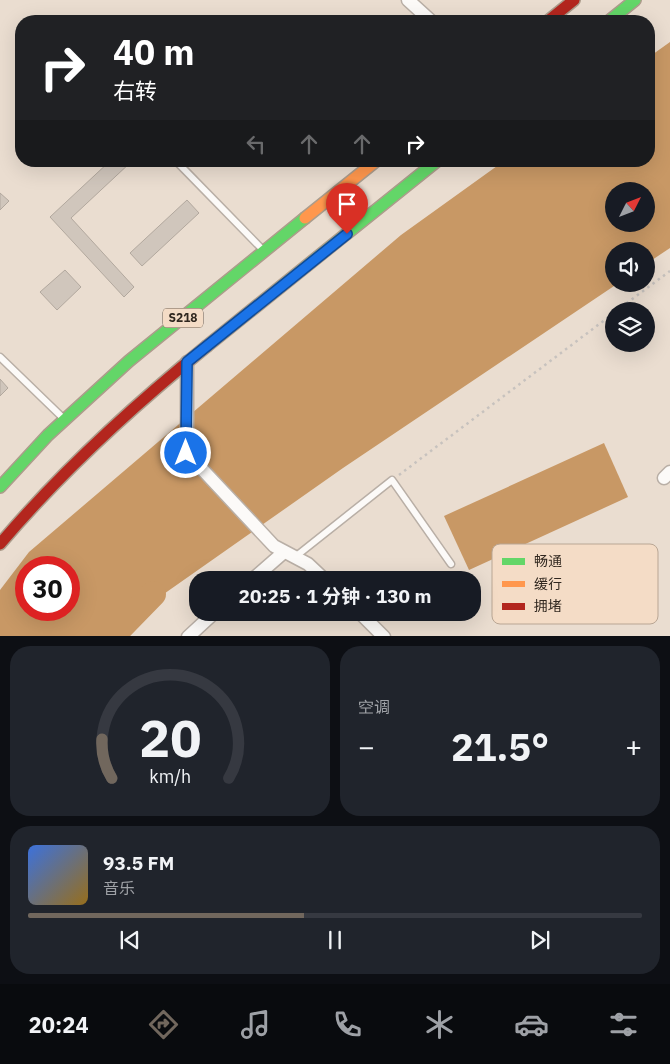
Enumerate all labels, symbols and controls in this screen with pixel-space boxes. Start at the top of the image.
text: 40 m [113,29,195,75]
icon: right [30,35,95,100]
text: 右转 [113,76,157,105]
icon: left [242,130,270,158]
icon: ahead [295,130,323,158]
icon: ahead [348,130,376,158]
icon: right [401,130,429,158]
north arrow [605,182,655,232]
map controls [605,182,655,352]
pin [326,183,368,234]
icon: arrive [333,190,361,218]
button: sound [605,242,655,292]
button: layers [605,302,655,352]
road number: S218 [163,308,203,328]
position arrow [159,426,211,478]
legend [492,544,658,624]
text: 畅通 [534,552,562,570]
speed limit sign: 30 [15,556,80,621]
text: 缓行 [534,575,562,593]
text: 20:25 · 1 分钟 · 130 m [239,584,431,608]
text: 拥堵 [534,597,562,615]
text: 空调 [358,697,390,717]
text: 20 [139,704,201,771]
text: 21.5° [451,722,549,771]
text: − [358,728,375,765]
text: + [625,728,642,765]
text: km/h [149,765,191,788]
text: 93.5 FM [103,851,174,875]
text: 音乐 [103,878,135,898]
icon: previous [116,926,144,954]
icon: pause [321,926,349,954]
icon: next [526,926,554,954]
icon: directions [146,1007,181,1042]
icon: music [238,1007,273,1042]
icon: phone [330,1007,365,1042]
icon: climate [422,1007,457,1042]
icon: car [514,1007,549,1042]
icon: filters [606,1007,641,1042]
text: 20:24 [29,1010,89,1039]

